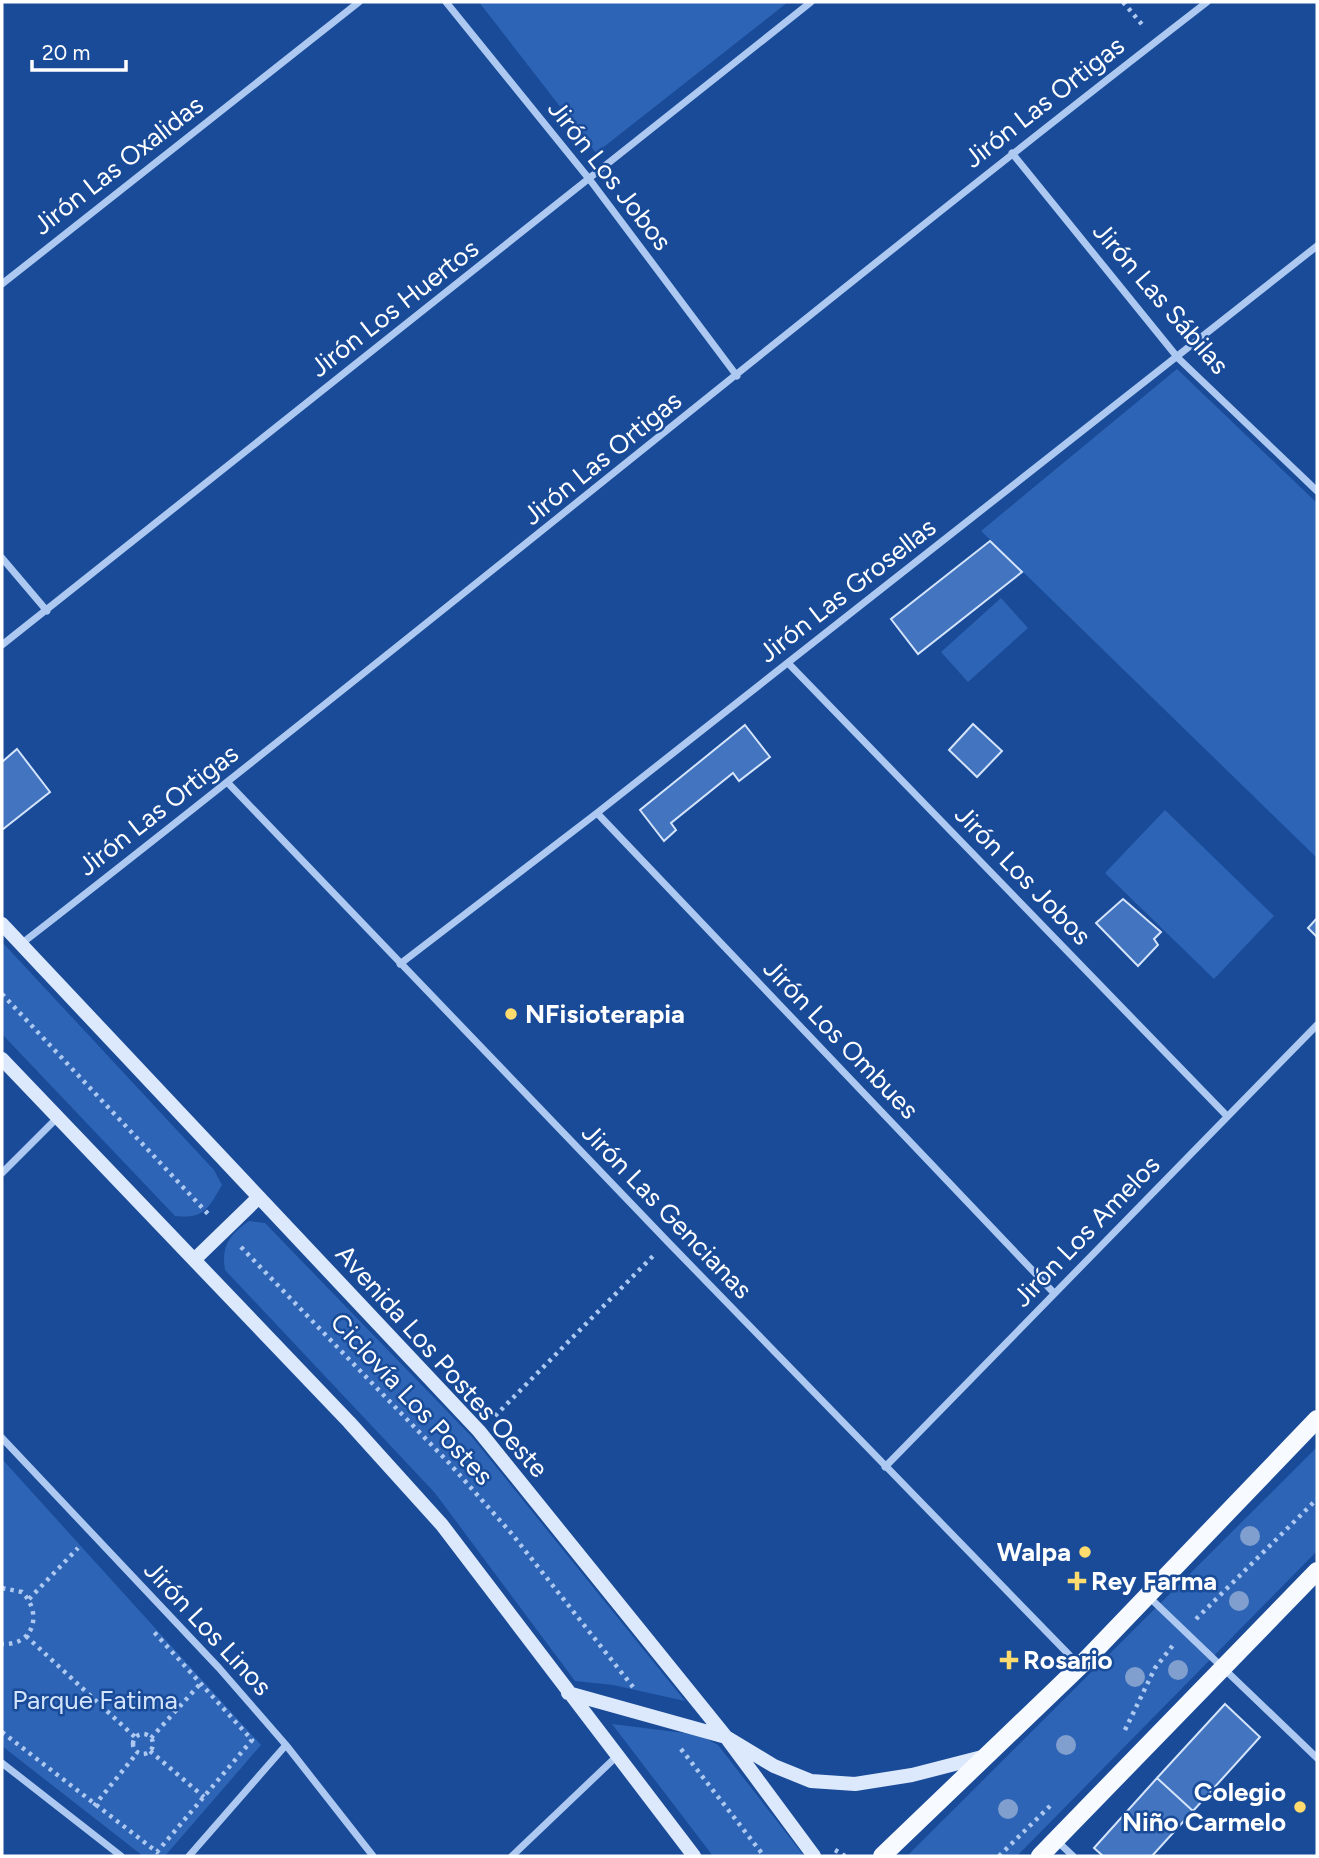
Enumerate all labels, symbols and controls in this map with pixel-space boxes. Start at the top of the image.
scale bar [32,28,126,72]
street label: Jirón Las Ortigas [957,29,1131,175]
text: 20 m [42,40,90,65]
street label: Jirón Las Oxalidas [26,88,210,242]
street label: Jirón Los Jobos [541,93,679,257]
street label: Jirón Las Sábilas [1086,215,1236,381]
street label: Jirón Los Huertos [303,232,485,384]
street label: Jirón Las Ortigas [516,384,688,532]
street label: Jirón Las Grosellas [752,511,942,669]
street label: Jirón Las Ortigas [71,737,245,883]
street label: Jirón Los Jobos [948,798,1098,952]
street label: Jirón Los Ombues [757,952,925,1126]
place label: NFisioterapia [525,998,685,1030]
marker: NFisioterapia [503,1006,519,1022]
street label: Jirón Las Gencianas [575,1117,759,1305]
street label: Jirón Los Amelos [1006,1149,1166,1313]
street label: Avenida Los Postes Oeste [329,1238,555,1484]
street label: Ciclovía Los Postes [324,1306,500,1492]
place label: Walpa [997,1536,1071,1568]
marker: Walpa [1077,1544,1093,1560]
street label: Jirón Los Linos [137,1554,279,1702]
place label: Rey Farma [1091,1565,1217,1597]
marker: Rey Farma [1069,1573,1085,1589]
place label: Rosario [1023,1644,1113,1676]
marker: Rosario [1001,1652,1017,1668]
park label: Parque Fatima [12,1684,178,1716]
place label: Colegio Niño Carmelo [1122,1776,1286,1838]
marker: Colegio Niño Carmelo [1292,1799,1308,1815]

